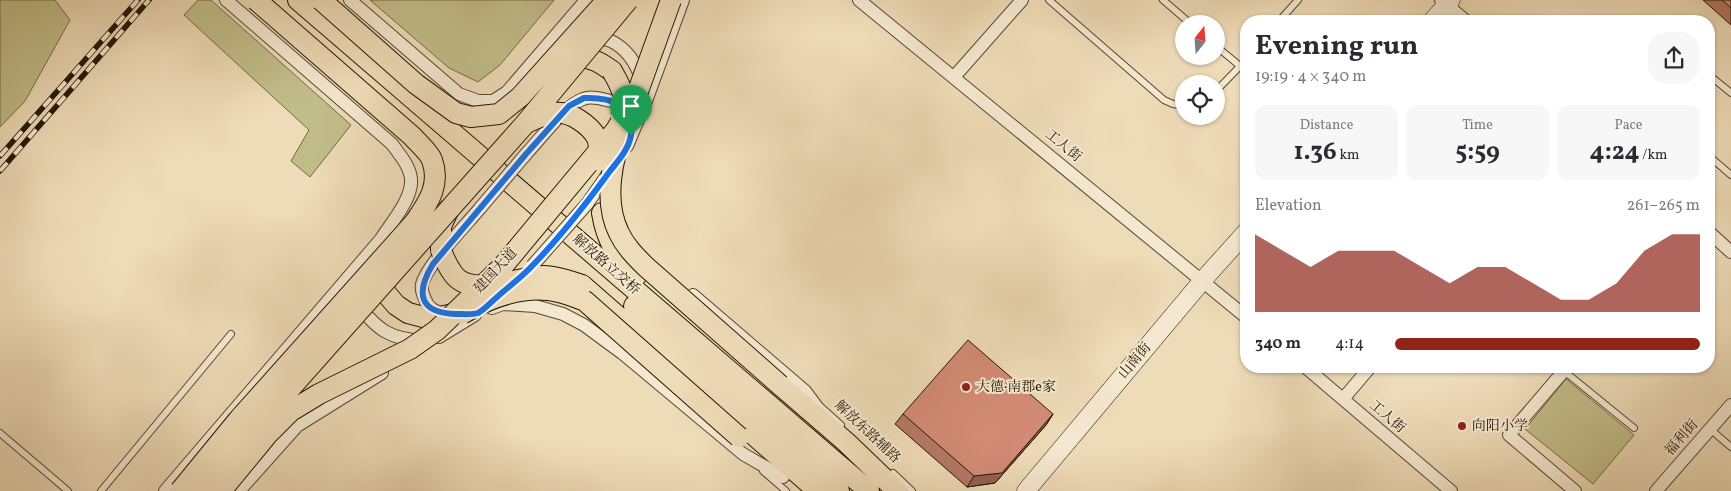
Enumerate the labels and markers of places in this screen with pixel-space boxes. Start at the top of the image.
pin [610,85,652,136]
place label: 大德·南郡e家 [976,378,1056,397]
marker: 大德·南郡e家 [960,381,972,393]
place label: 向阳小学 [1472,417,1528,436]
marker: 向阳小学 [1456,420,1468,432]

